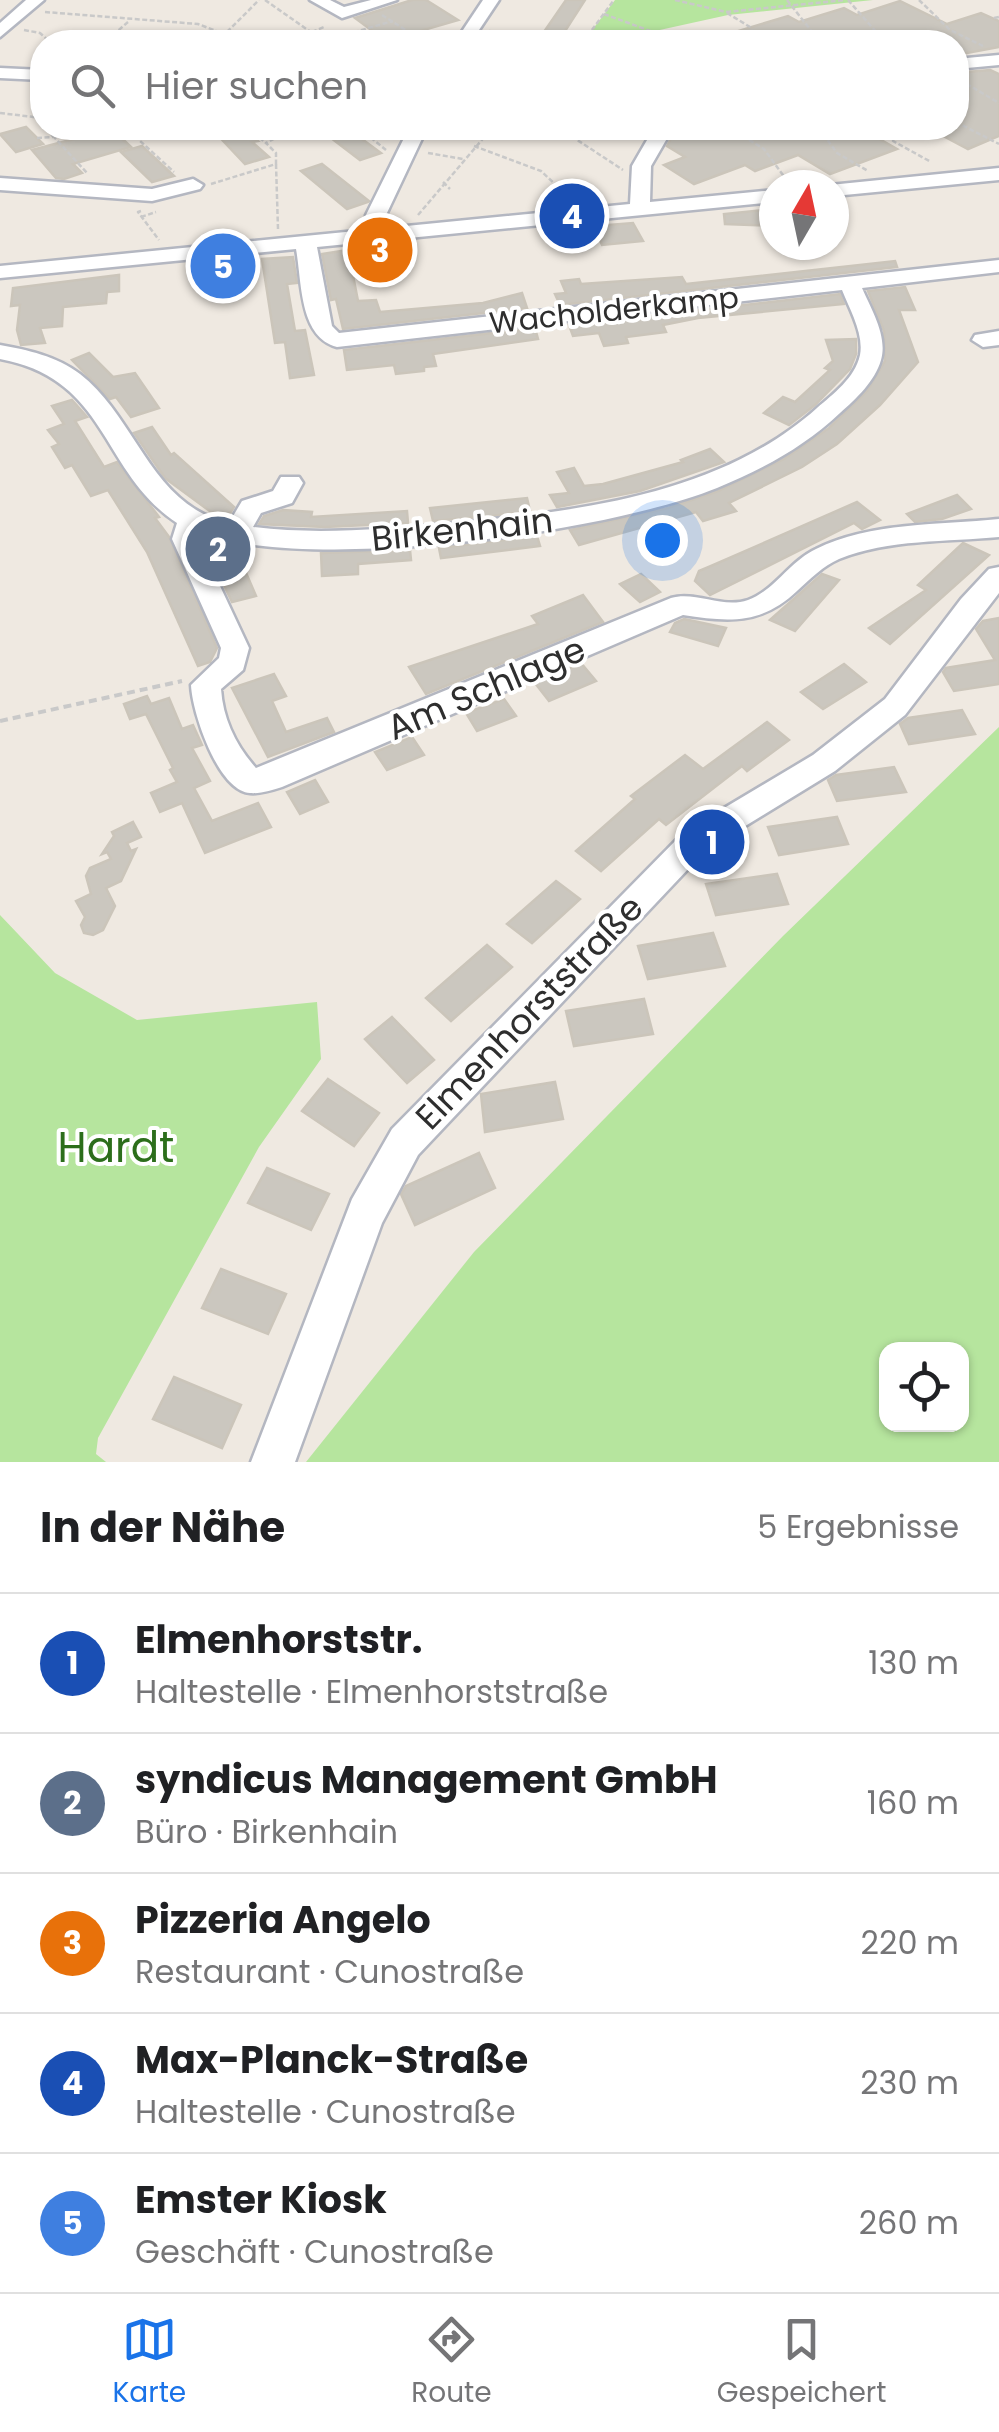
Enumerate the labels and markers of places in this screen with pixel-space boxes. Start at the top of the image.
pin: 4 [540,178,604,254]
pin: 3 [348,212,412,288]
pin: 5 [190,228,256,304]
pin: 2 [186,512,250,586]
pin: 1 [680,804,744,880]

